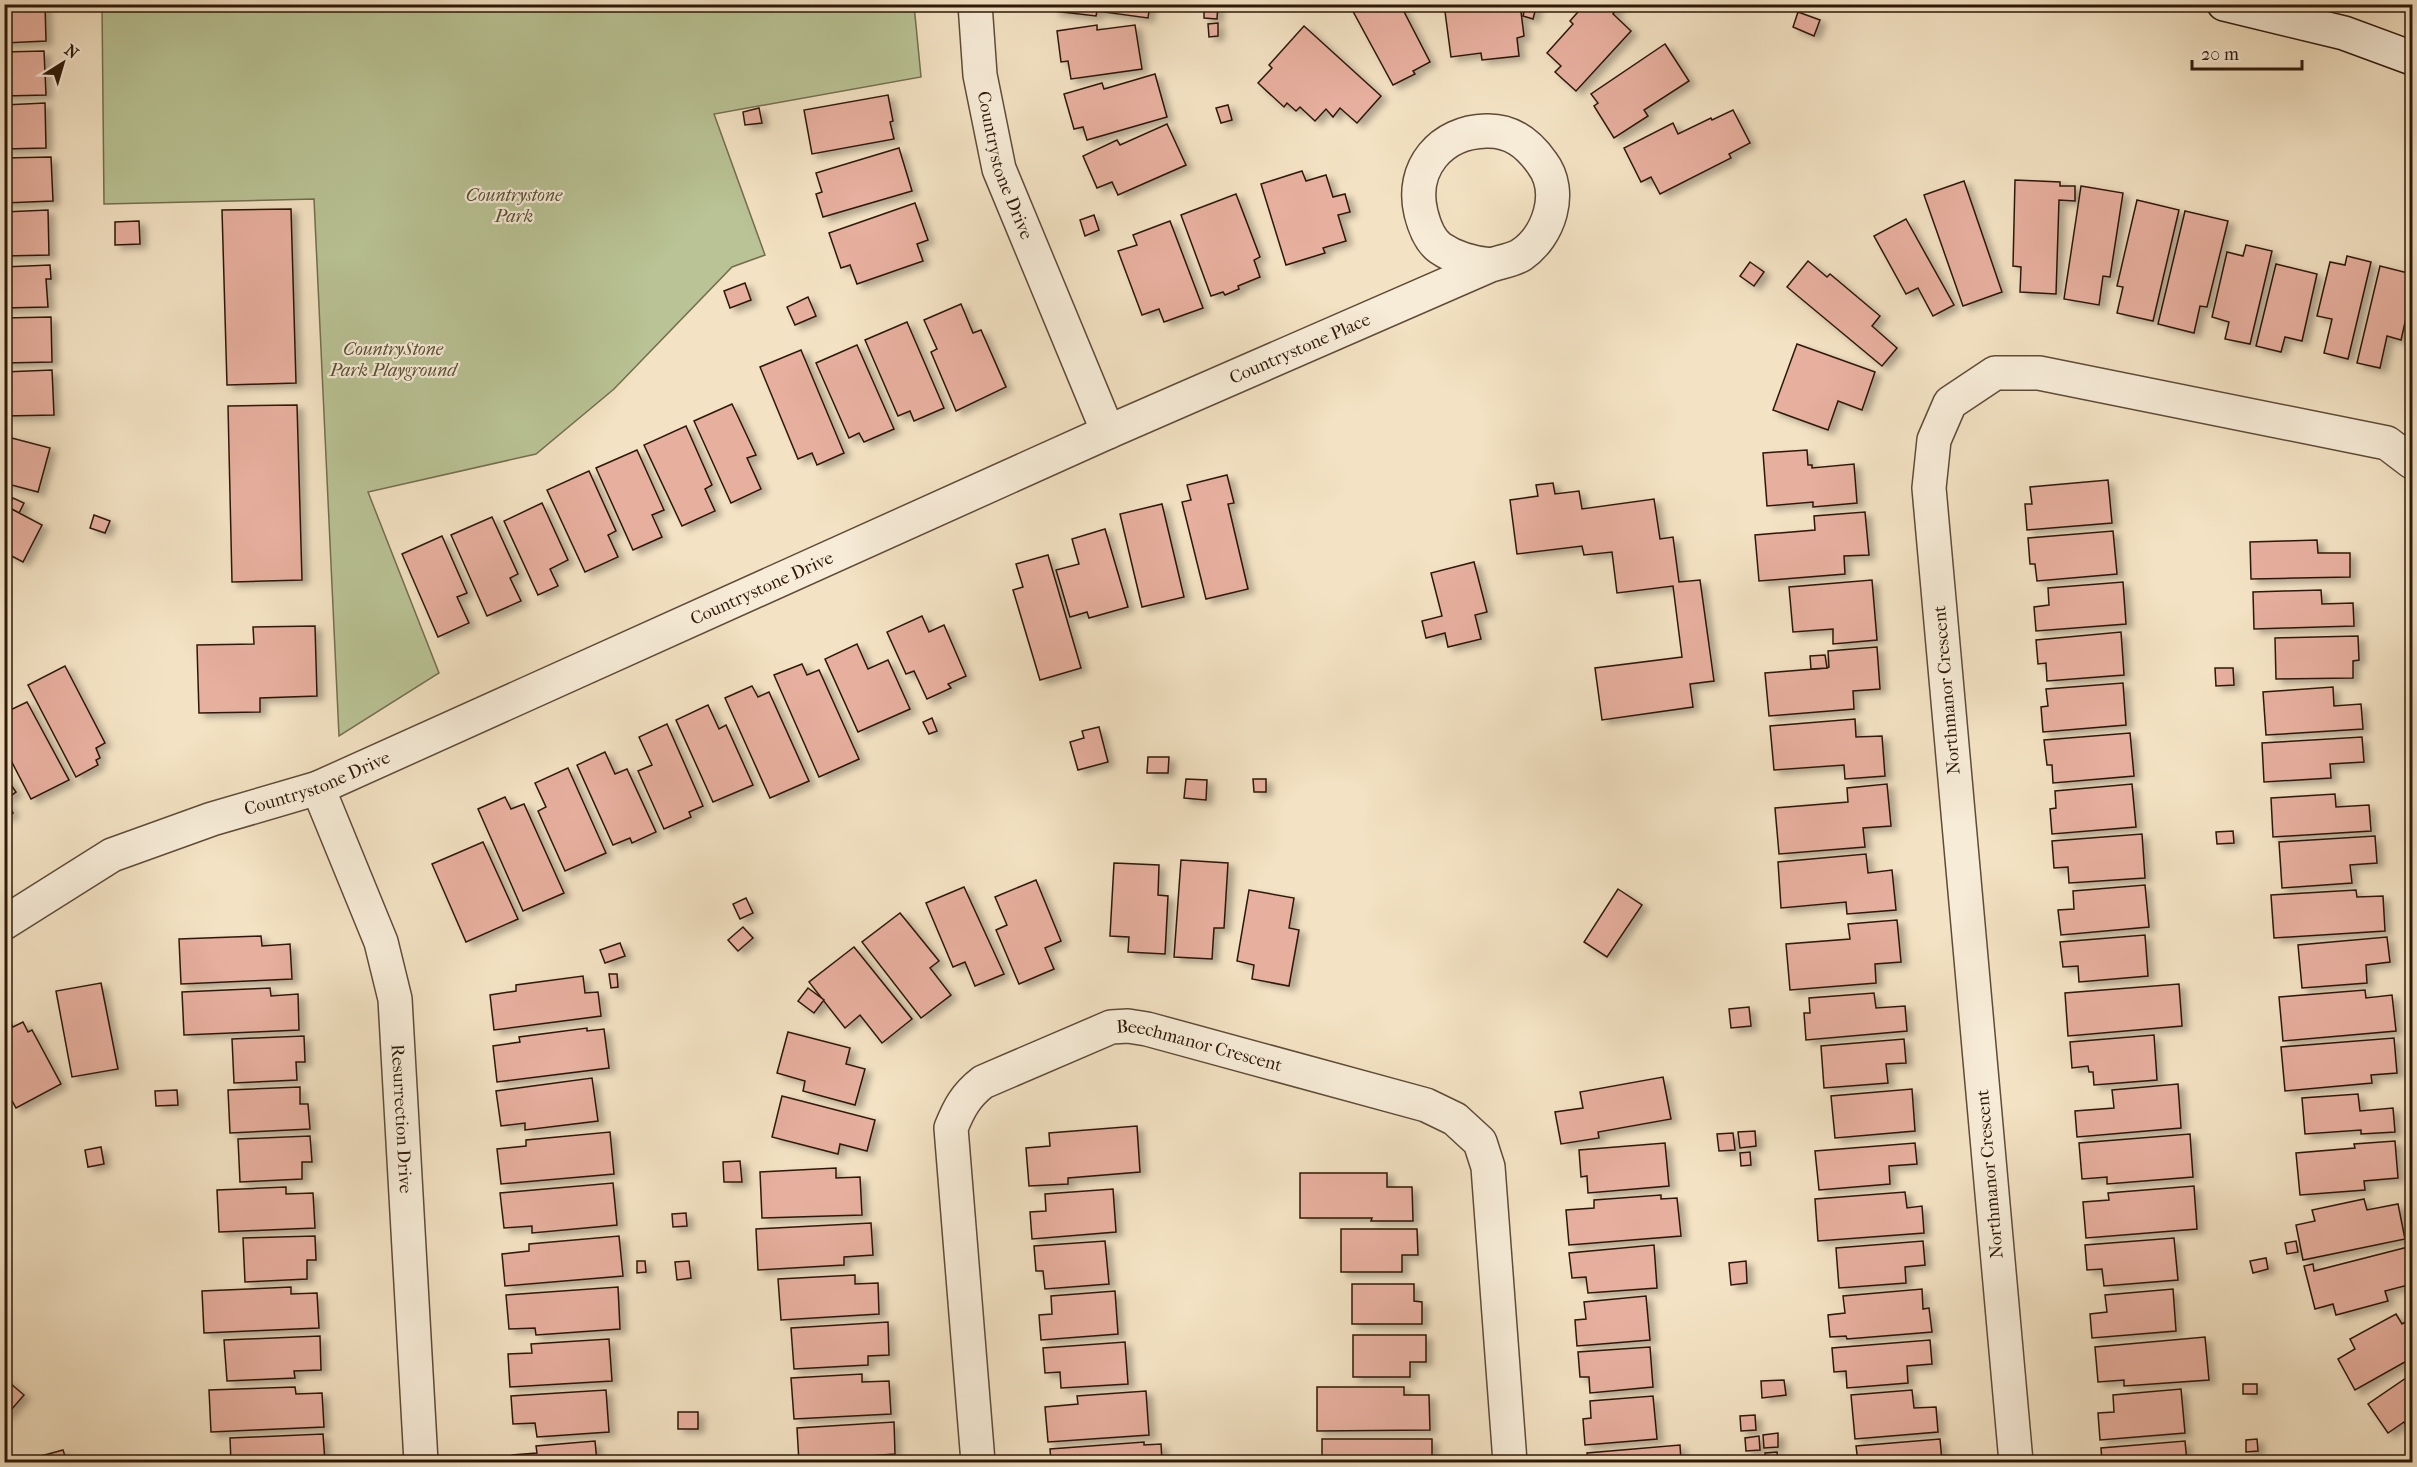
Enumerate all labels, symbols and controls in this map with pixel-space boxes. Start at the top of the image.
north arrow [33,33,93,93]
scale bar [2192,33,2302,71]
text: N [61,40,83,63]
text: 20 m [2201,44,2239,65]
street label: Countrystone Drive [973,89,1038,243]
park label: Countrystone Park [466,185,563,227]
street label: Countrystone Place [1226,308,1373,388]
park label: CountryStone Park Playground [329,339,459,381]
street label: Countrystone Drive [687,547,837,629]
street label: Northmanor Crescent [1929,604,1965,775]
street label: Countrystone Drive [242,746,393,820]
street label: Beechmanor Crescent [1116,1016,1285,1076]
street label: Resurrection Drive [387,1043,416,1194]
street label: Northmanor Crescent [1972,1088,2008,1259]

